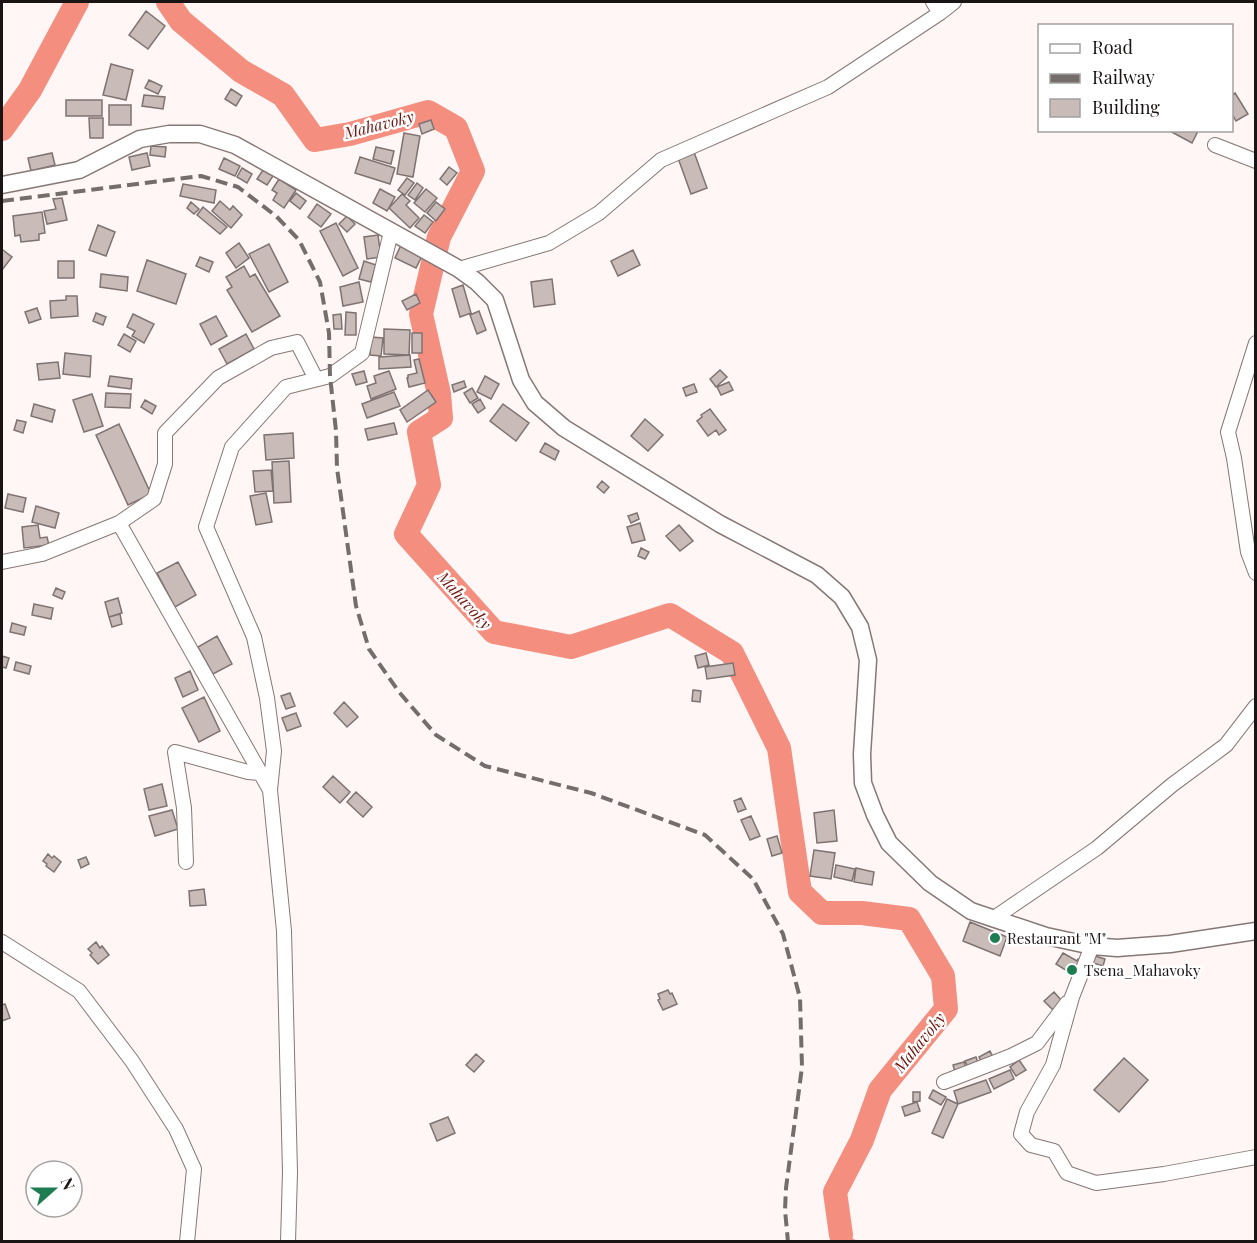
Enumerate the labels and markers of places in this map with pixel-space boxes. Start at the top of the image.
place label: Restaurant "M" [1007,928,1106,948]
marker: Restaurant "M" [988,931,1002,945]
place label: Tsena_Mahavoky [1084,960,1201,980]
marker: Tsena_Mahavoky [1065,963,1079,977]

